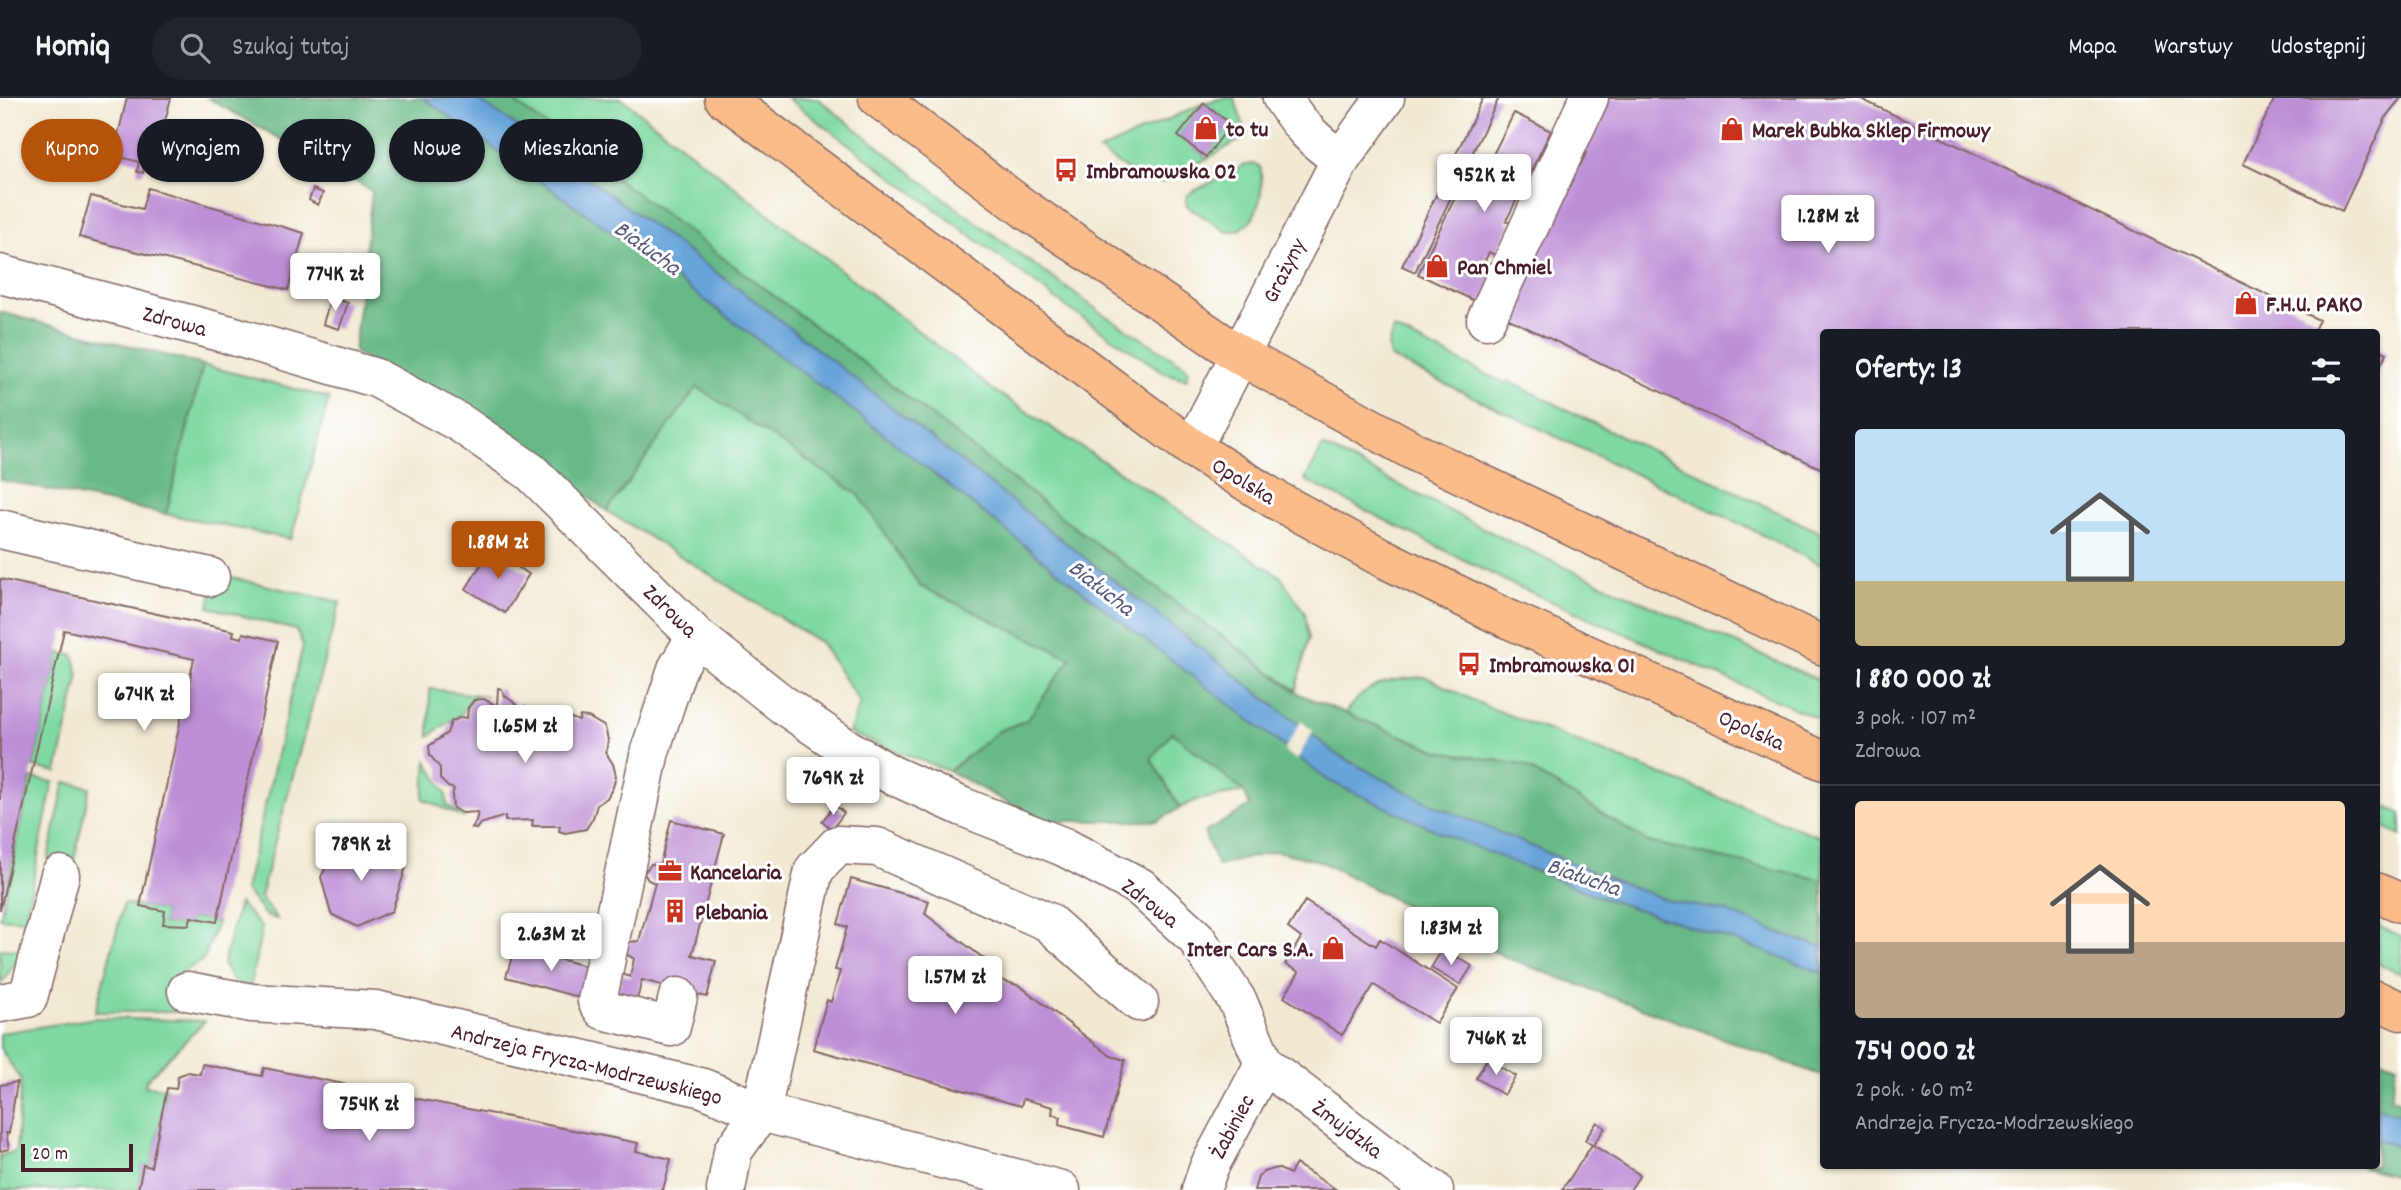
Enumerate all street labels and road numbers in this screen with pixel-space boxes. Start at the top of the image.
street label: Grażyny [1256,233,1317,310]
street label: Zdrowa [138,299,211,348]
street label: Opolska [1204,451,1281,516]
street label: Zdrowa [634,578,704,648]
street label: Opolska [1712,703,1790,762]
street label: Zdrowa [1113,872,1186,939]
street label: Andrzeja Frycza-Modrzewskiego [447,1017,725,1116]
street label: Żabiniec [1203,1089,1265,1166]
street label: Żmujdzka [1303,1093,1389,1169]

